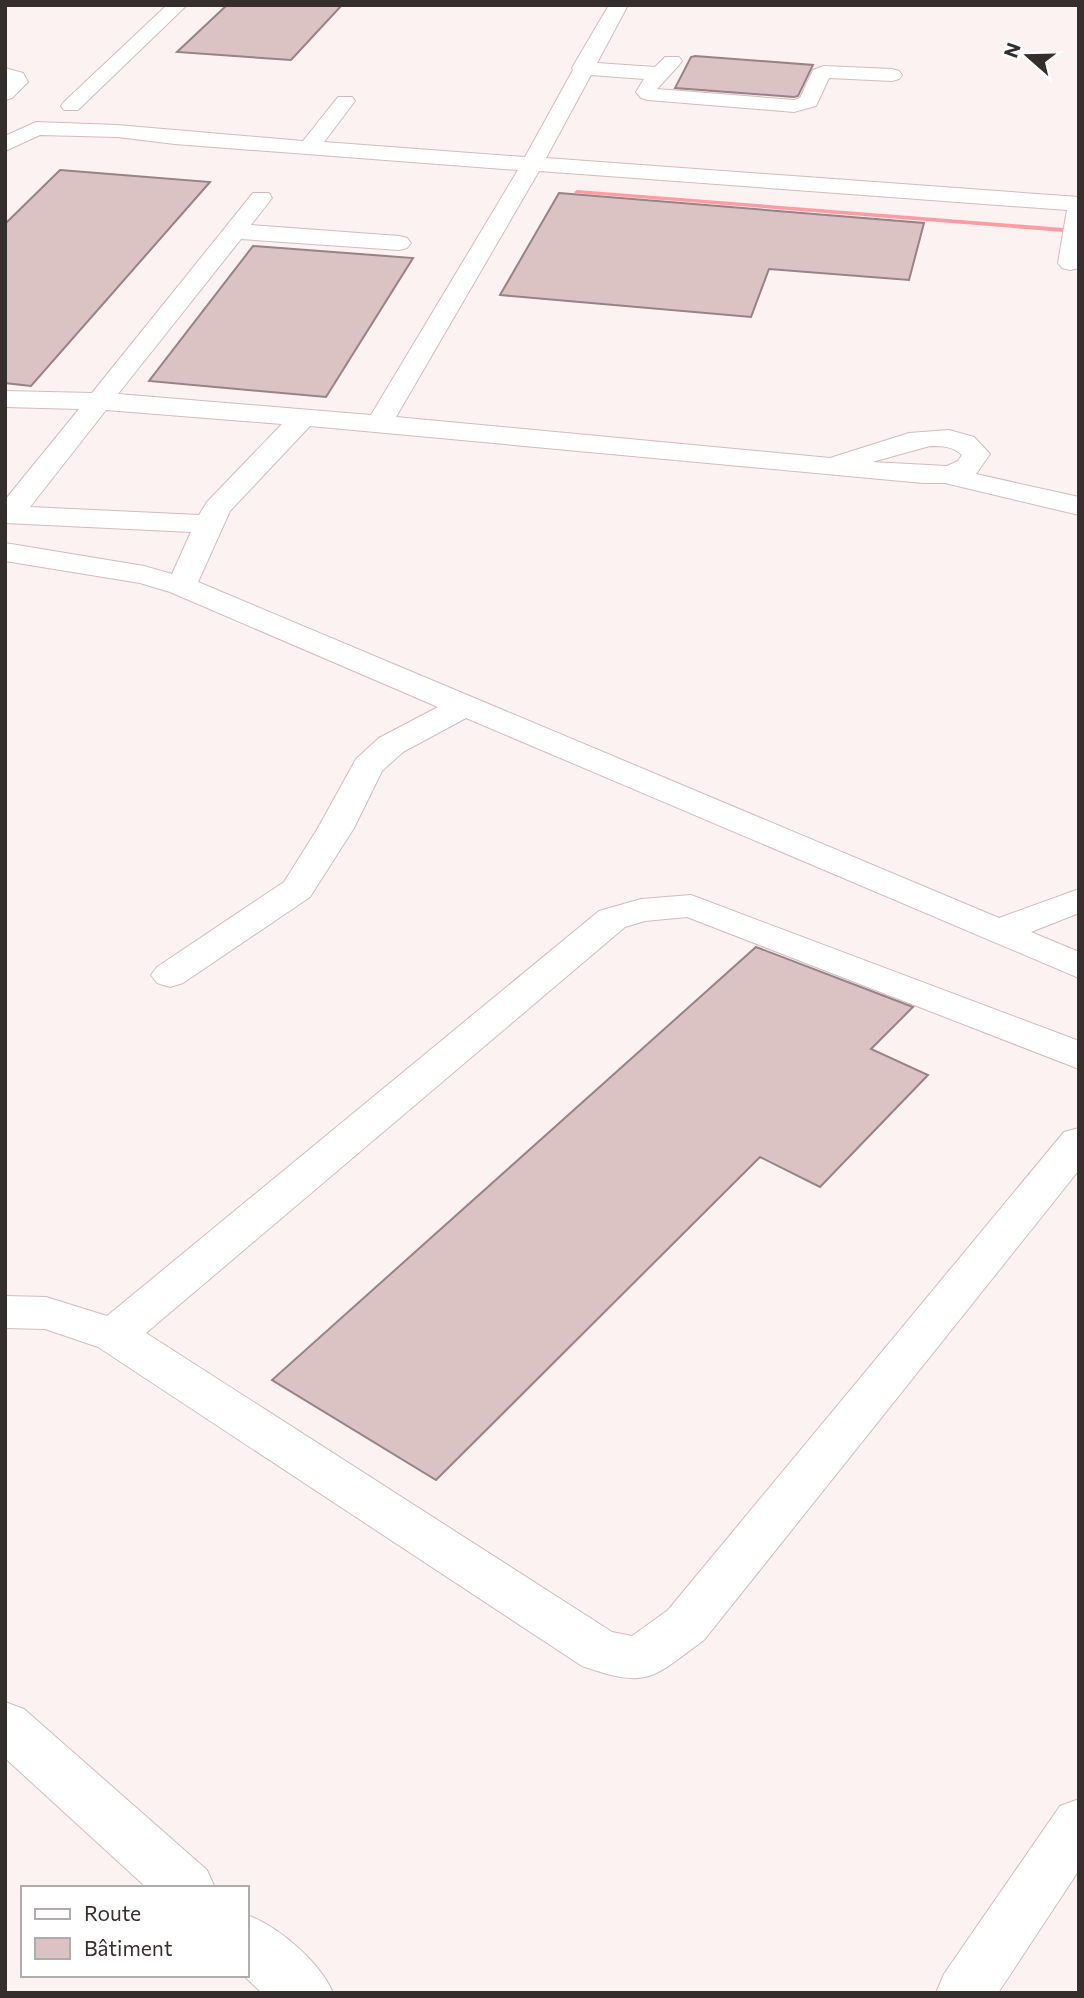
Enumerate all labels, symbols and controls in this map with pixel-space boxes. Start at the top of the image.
north arrow [993,21,1063,91]
text: N [998,39,1025,61]
legend [21,1886,248,1977]
text: Route [84,1900,141,1925]
text: Bâtiment [84,1935,173,1960]

